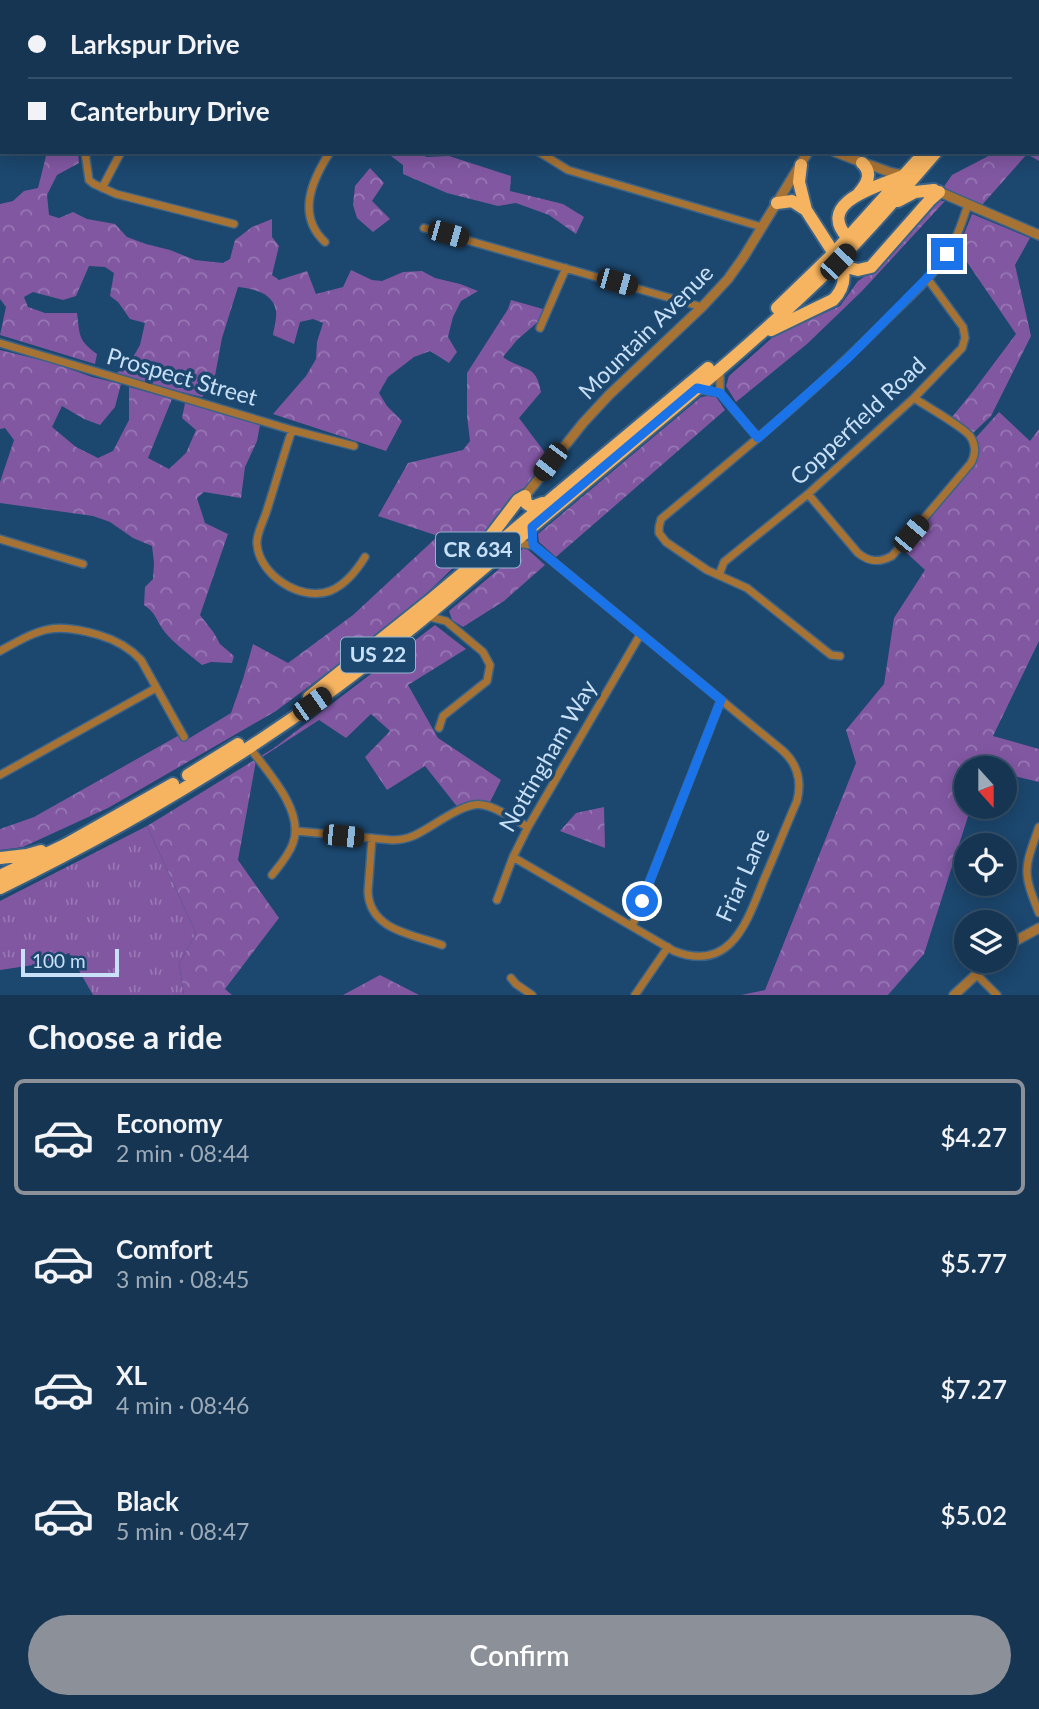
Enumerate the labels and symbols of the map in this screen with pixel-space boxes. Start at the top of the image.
car [425,218,472,250]
route end [931,238,963,270]
car [816,240,861,284]
street label: Mountain Avenue [572,258,718,404]
car [594,266,641,298]
street label: Prospect Street [104,341,261,411]
street label: Copperfield Road [784,350,931,490]
car [529,439,572,485]
car [890,511,933,557]
road number: CR 634 [436,532,520,568]
road number: US 22 [341,638,415,672]
street label: Nottingham Way [492,675,602,836]
car [289,683,336,725]
north arrow [954,756,1017,819]
car [322,823,365,849]
street label: Friar Lane [709,824,775,926]
route start [626,885,658,917]
scale bar [21,946,119,978]

